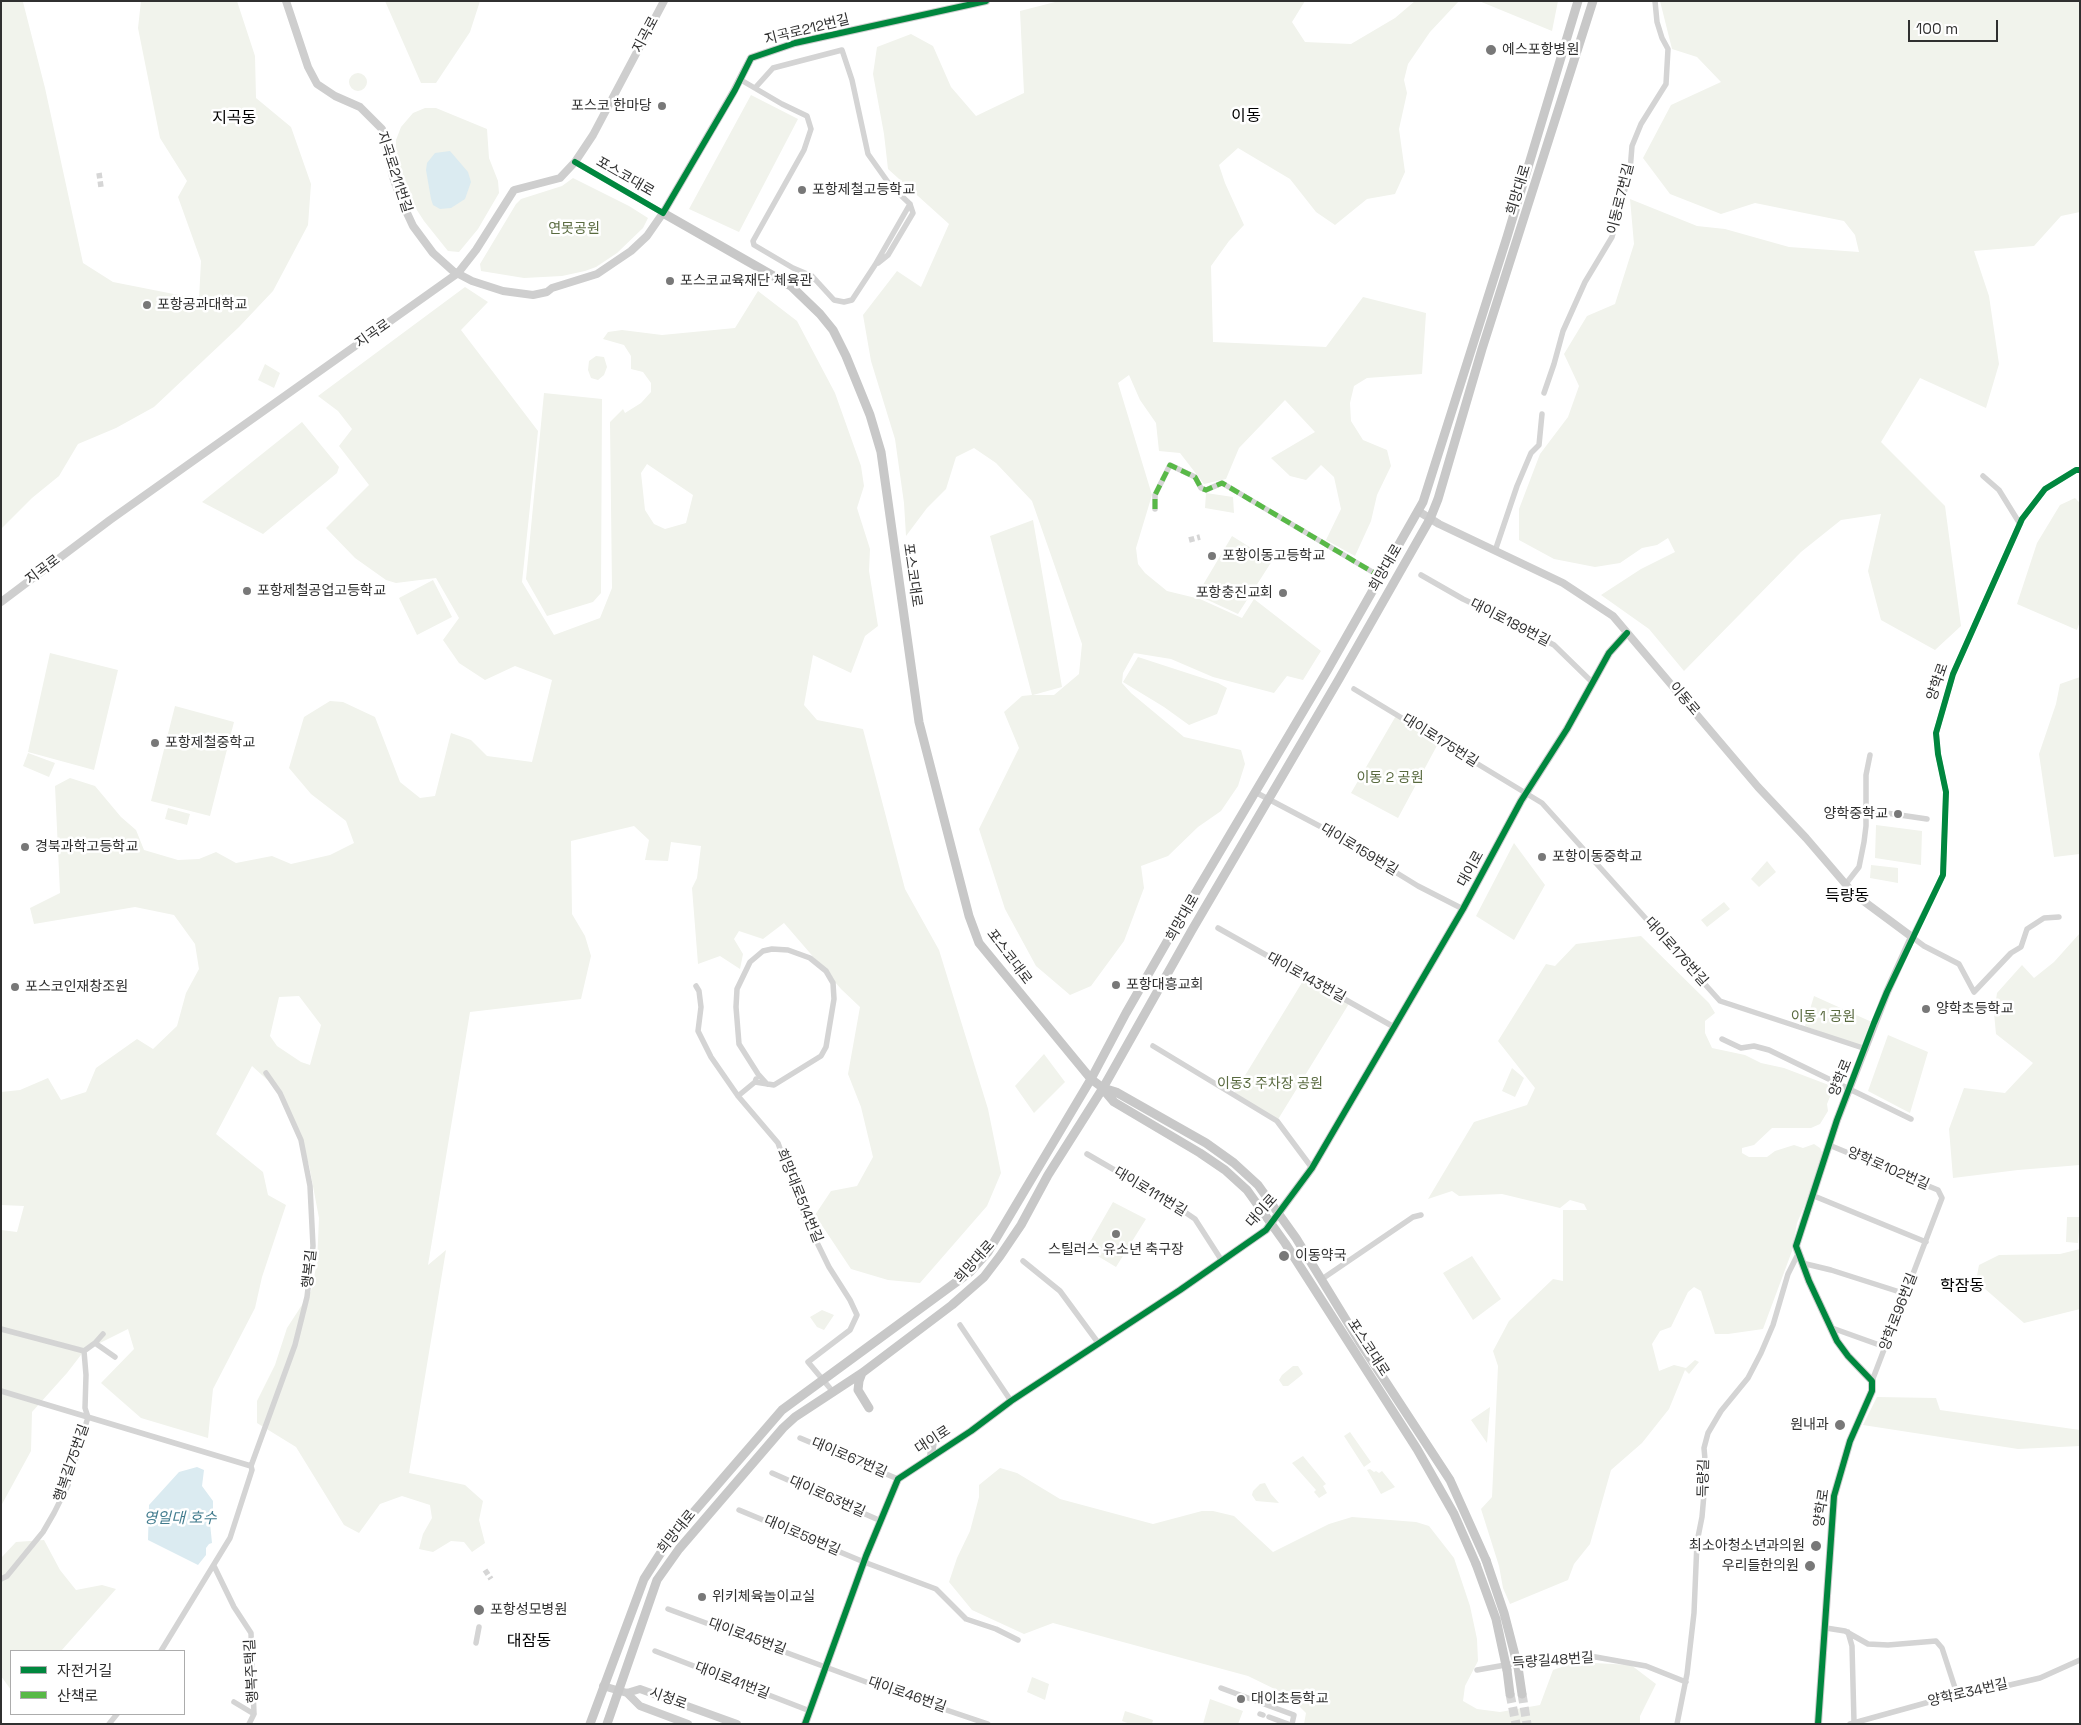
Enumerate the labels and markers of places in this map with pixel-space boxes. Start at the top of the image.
place label: 에스포항병원 [1502,42,1579,58]
marker: 에스포항병원 [1484,43,1498,57]
place label: 포스코 한마당 [571,98,652,114]
marker: 포스코 한마당 [656,100,668,112]
place label: 포항제철고등학교 [812,182,915,198]
marker: 포항제철고등학교 [796,184,808,196]
place label: 포스코교육재단 체육관 [680,273,812,289]
marker: 포스코교육재단 체육관 [664,275,676,287]
place label: 포항공과대학교 [157,297,247,313]
marker: 포항공과대학교 [141,299,153,311]
place label: 포항이동고등학교 [1222,548,1325,564]
marker: 포항이동고등학교 [1206,550,1218,562]
place label: 포항제철공업고등학교 [257,583,386,599]
marker: 포항제철공업고등학교 [241,585,253,597]
place label: 포항충진교회 [1196,585,1273,601]
marker: 포항충진교회 [1277,587,1289,599]
place label: 포항제철중학교 [165,735,255,751]
marker: 포항제철중학교 [149,737,161,749]
place label: 양학중학교 [1824,806,1888,822]
marker: 양학중학교 [1892,808,1904,820]
place label: 경북과학고등학교 [35,839,138,855]
marker: 경북과학고등학교 [19,841,31,853]
place label: 포항이동중학교 [1552,849,1642,865]
marker: 포항이동중학교 [1536,851,1548,863]
place label: 포항대흥교회 [1126,977,1203,993]
place label: 포스코인재창조원 [25,979,128,995]
marker: 포항대흥교회 [1110,979,1122,991]
marker: 포스코인재창조원 [9,981,21,993]
place label: 양학초등학교 [1936,1001,2013,1017]
marker: 양학초등학교 [1920,1003,1932,1015]
marker: 스틸러스 유소년 축구장 [1110,1228,1122,1240]
place label: 스틸러스 유소년 축구장 [1048,1242,1184,1258]
place label: 이동약국 [1295,1248,1347,1264]
marker: 이동약국 [1277,1249,1291,1263]
place label: 원내과 [1790,1417,1829,1433]
marker: 원내과 [1833,1418,1847,1432]
place label: 최소아청소년과의원 [1689,1538,1805,1554]
marker: 최소아청소년과의원 [1809,1539,1823,1553]
place label: 우리들한의원 [1722,1558,1799,1574]
marker: 우리들한의원 [1803,1559,1817,1573]
place label: 위키체육놀이교실 [712,1589,815,1605]
marker: 위키체육놀이교실 [696,1591,708,1603]
place label: 포항성모병원 [490,1602,567,1618]
marker: 포항성모병원 [472,1603,486,1617]
place label: 대이초등학교 [1251,1691,1328,1707]
marker: 대이초등학교 [1235,1693,1247,1705]

